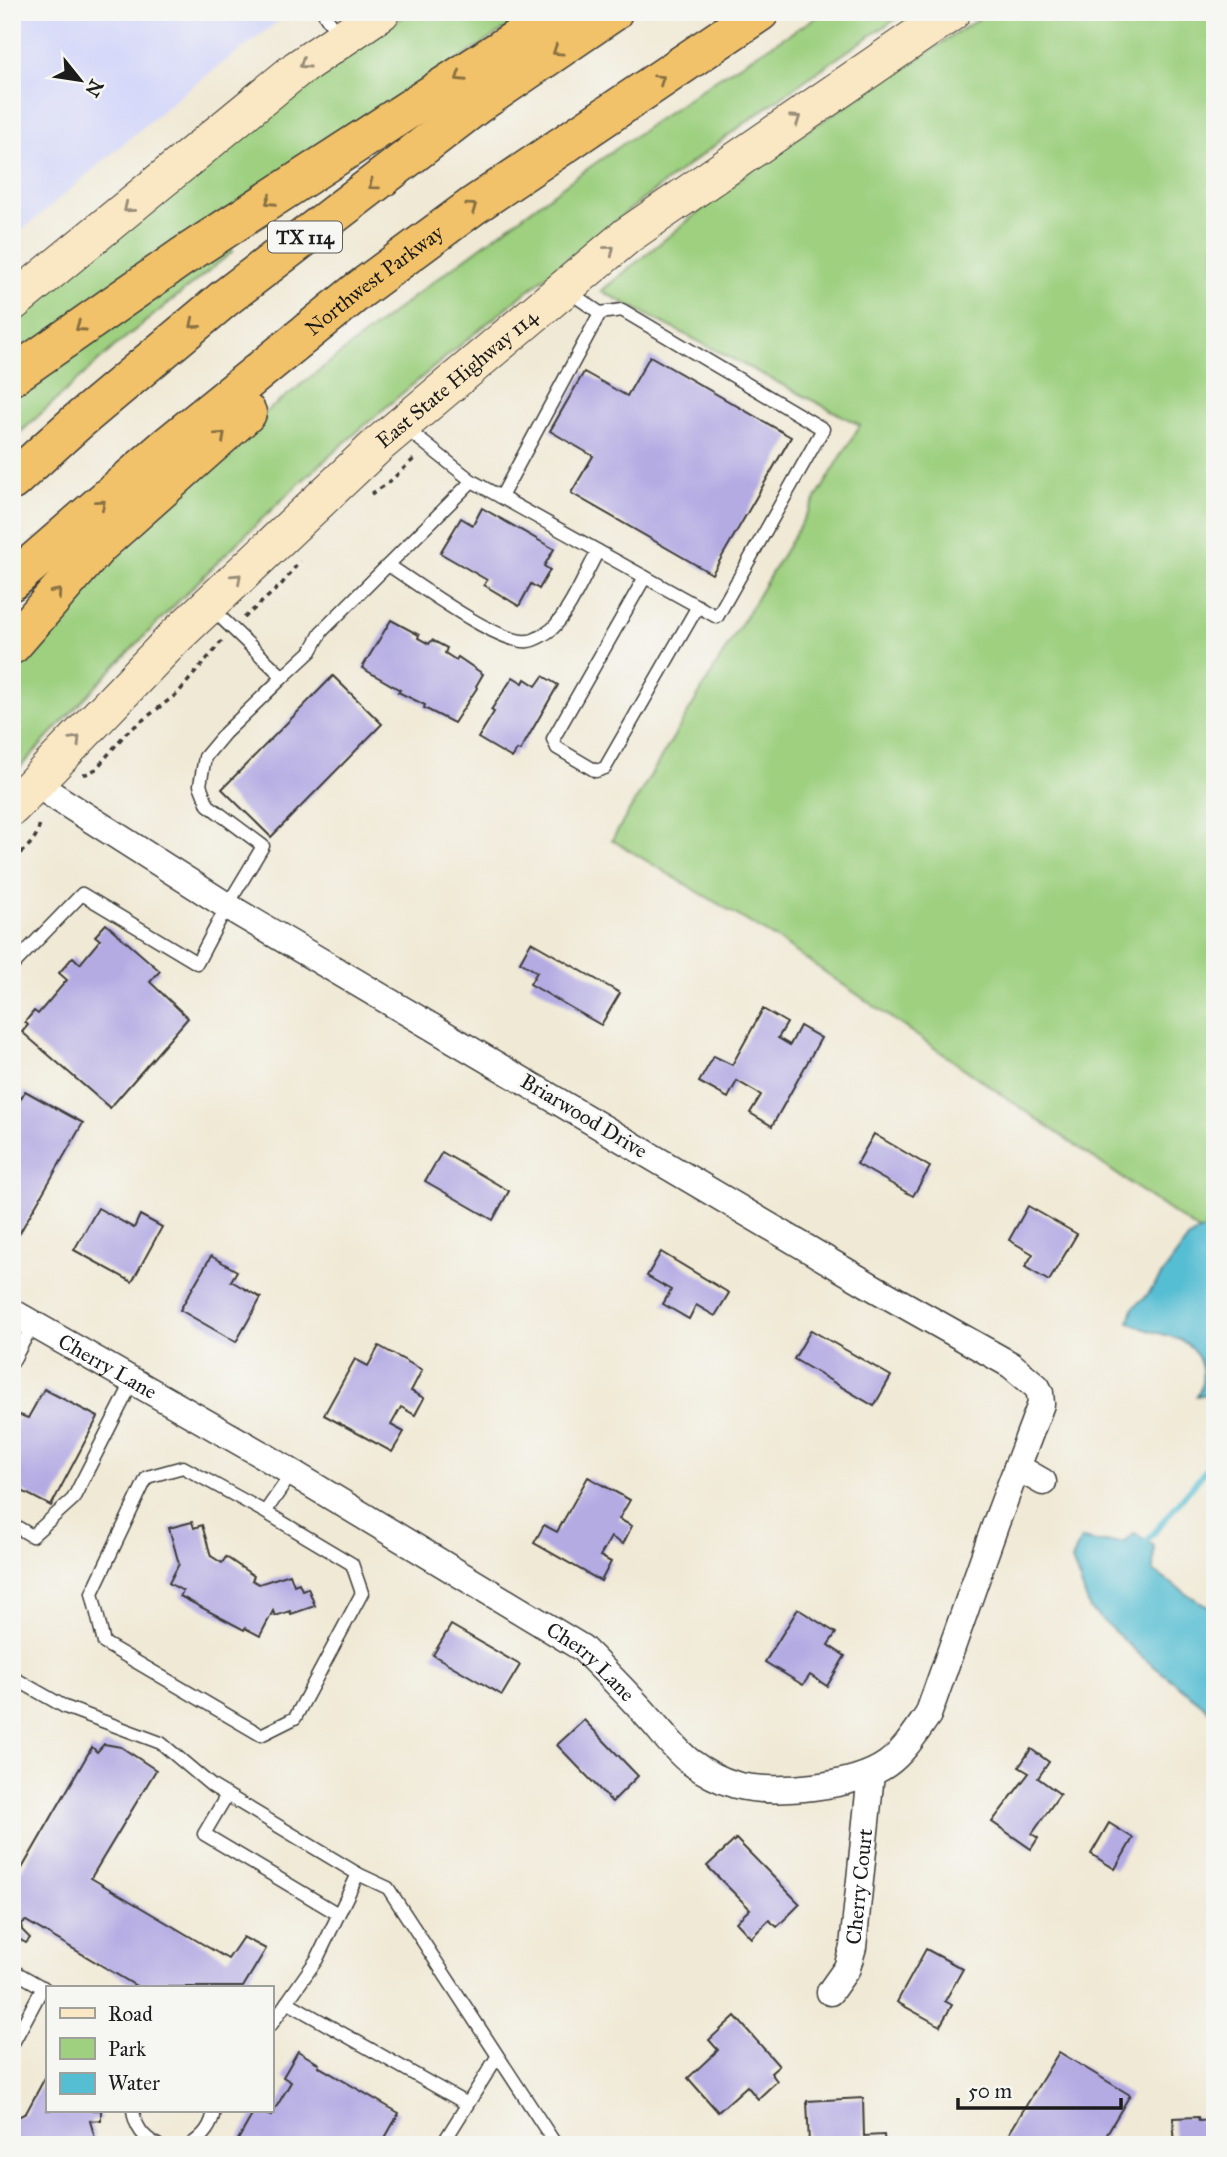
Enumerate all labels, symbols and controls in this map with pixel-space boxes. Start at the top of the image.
one-way arrow [552,43,565,55]
north arrow [46,46,116,116]
one-way arrow [299,56,312,68]
one-way arrow [455,68,468,81]
one-way arrow [652,75,665,87]
text: N [80,76,108,101]
one-way arrow [788,115,801,128]
one-way arrow [369,176,381,189]
one-way arrow [265,193,278,206]
one-way arrow [123,200,136,212]
one-way arrow [464,203,477,215]
street label: Northwest Parkway [300,219,449,341]
road number: TX 114 [268,221,342,252]
one-way arrow [601,246,614,258]
street label: East State Highway 114 [371,303,544,454]
one-way arrow [189,316,202,328]
one-way arrow [75,319,88,332]
one-way arrow [213,432,226,444]
one-way arrow [92,500,105,512]
one-way arrow [229,574,242,587]
one-way arrow [49,589,61,602]
one-way arrow [68,735,81,748]
street label: Briarwood Drive [516,1068,652,1164]
street label: Cherry Lane [54,1328,162,1405]
street label: Cherry Lane [542,1617,641,1707]
street label: Cherry Court [840,1827,878,1946]
legend [46,1986,273,2112]
text: Road [108,2001,153,2027]
text: Park [108,2036,146,2062]
scale bar [958,2066,1120,2110]
text: Water [108,2070,160,2096]
text: 50 m [968,2078,1013,2104]

